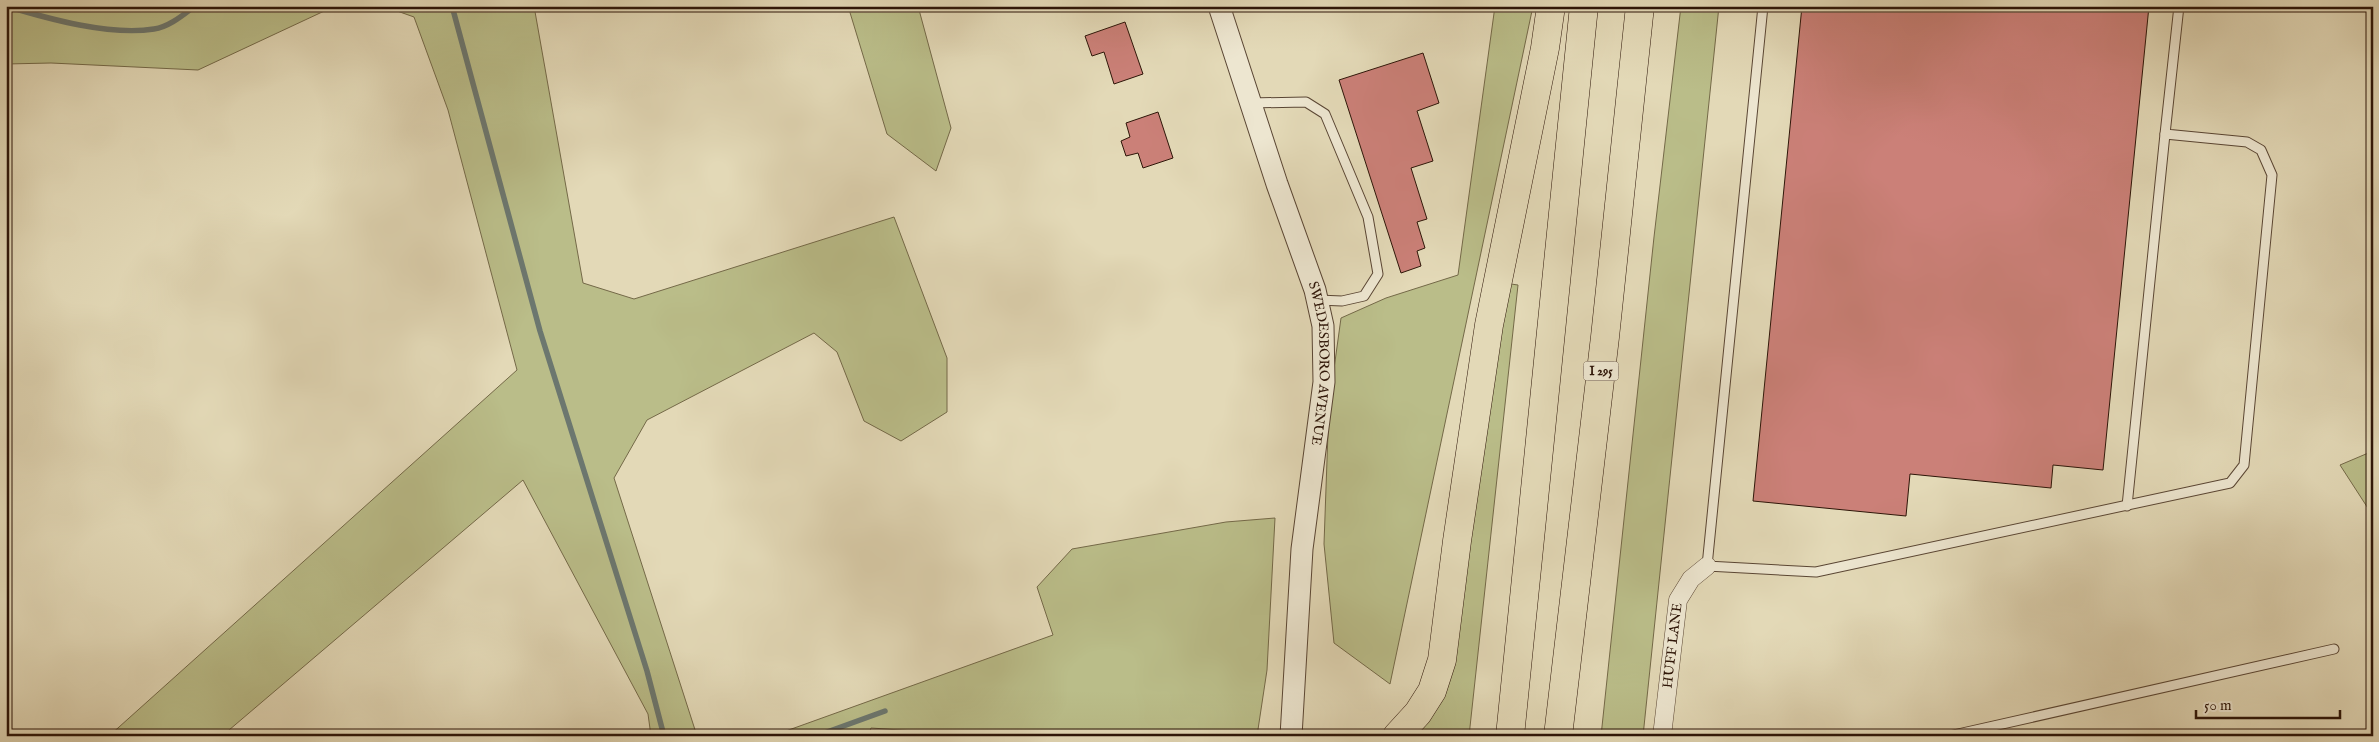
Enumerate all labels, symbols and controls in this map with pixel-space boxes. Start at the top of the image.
street label: SWEDESBORO AVENUE [1304,279,1333,447]
road number: I 295 [1584,362,1618,381]
street label: HUFF LANE [1659,602,1687,689]
scale bar [2196,687,2340,719]
text: 50 m [2204,696,2232,715]

